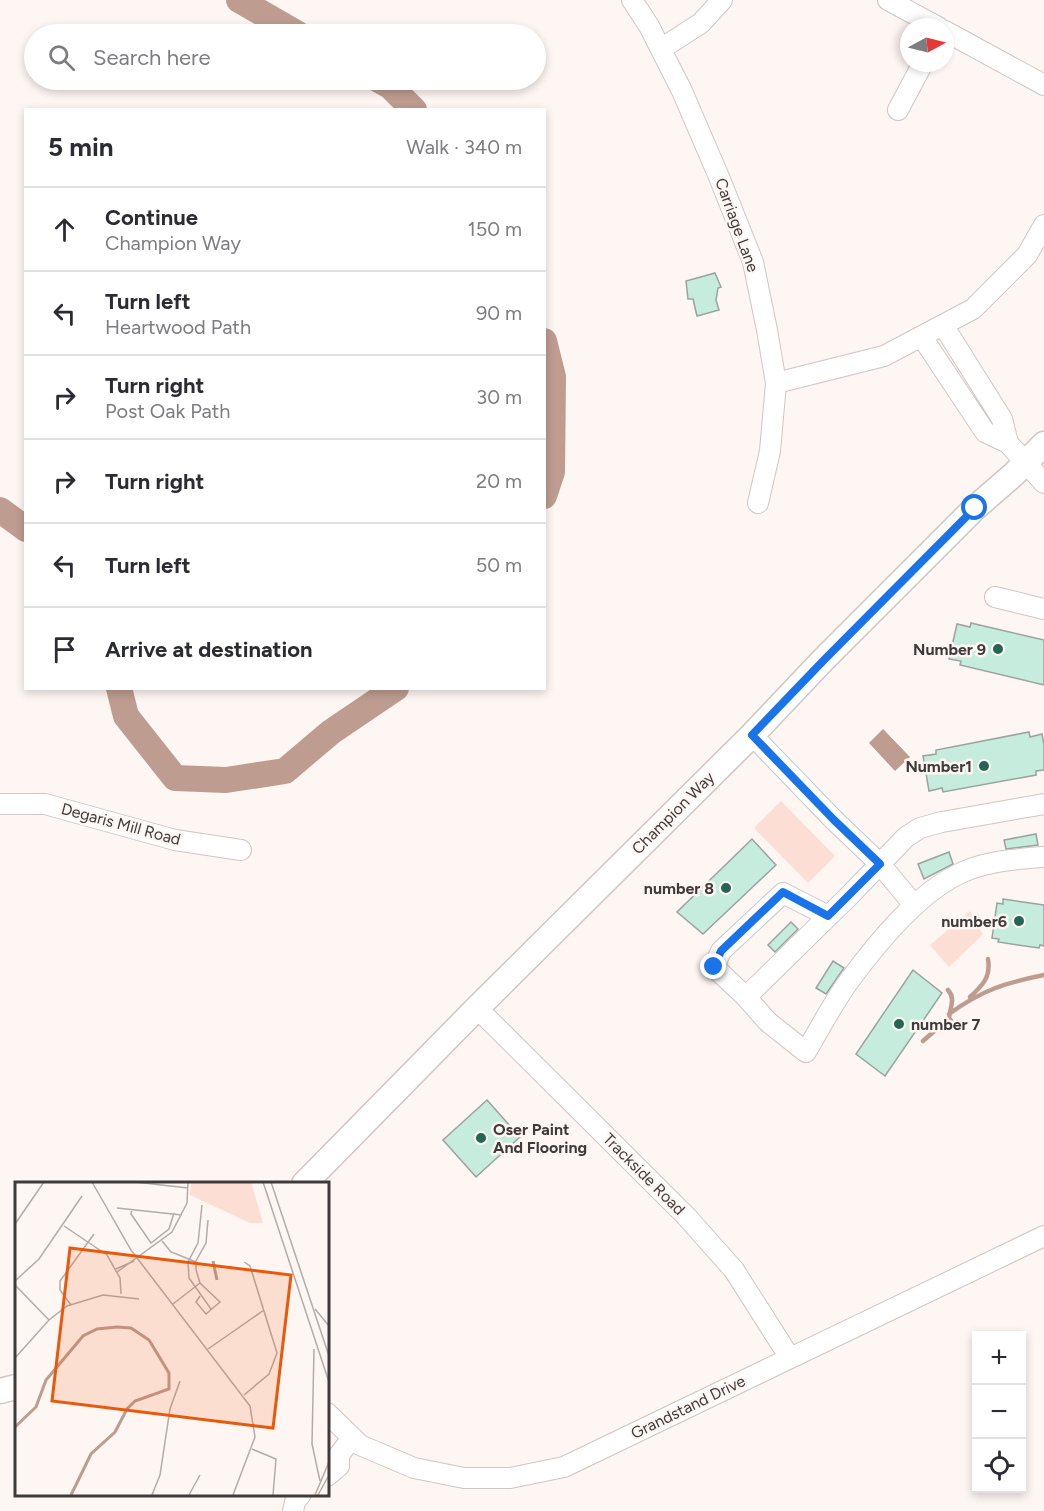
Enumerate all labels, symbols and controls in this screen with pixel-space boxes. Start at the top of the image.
north arrow [900,18,954,72]
search box [24,24,546,90]
icon: search [45,41,78,74]
text: Search here [93,44,211,71]
text: 5 min [48,131,114,163]
text: Walk · 340 m [406,135,522,159]
street label: Carriage Lane [711,175,763,275]
text: Continue [105,204,198,231]
icon: ahead [48,213,81,246]
text: 150 m [467,217,522,241]
text: Champion Way [105,231,241,255]
text: Turn left [105,288,191,315]
icon: left [48,297,81,330]
text: 90 m [476,301,522,325]
text: Heartwood Path [105,315,251,339]
text: Turn right [105,372,204,399]
icon: right [48,381,81,414]
text: 30 m [476,385,522,409]
text: Post Oak Path [105,399,230,423]
icon: right [48,465,81,498]
text: Turn right [105,468,204,495]
text: 20 m [476,469,522,493]
route start [961,494,987,520]
icon: left [48,549,81,582]
text: Turn left [105,552,191,579]
text: 50 m [476,553,522,577]
icon: arrive [48,633,81,666]
text: Arrive at destination [105,636,313,663]
place label: Number 9 [913,640,986,659]
marker: Number 9 [991,642,1005,656]
place label: Number1 [905,757,972,776]
marker: Number1 [977,759,991,773]
street label: Champion Way [628,767,719,858]
street label: Degaris Mill Road [59,799,183,849]
place label: number 8 [644,879,714,898]
marker: number 8 [719,881,733,895]
place label: number6 [941,912,1007,931]
marker: number6 [1012,914,1026,928]
route end [700,953,726,979]
place label: number 7 [911,1015,980,1034]
marker: number 7 [892,1017,906,1031]
place label: Oser Paint And Flooring [493,1120,587,1157]
street label: Trackside Road [599,1129,689,1219]
marker: Oser Paint And Flooring [474,1131,488,1145]
inset map [15,1182,328,1496]
map controls [972,1331,1026,1493]
button: + [972,1331,1026,1385]
street label: Grandstand Drive [628,1371,749,1443]
button: − [972,1385,1026,1439]
button: locate [972,1439,1026,1493]

